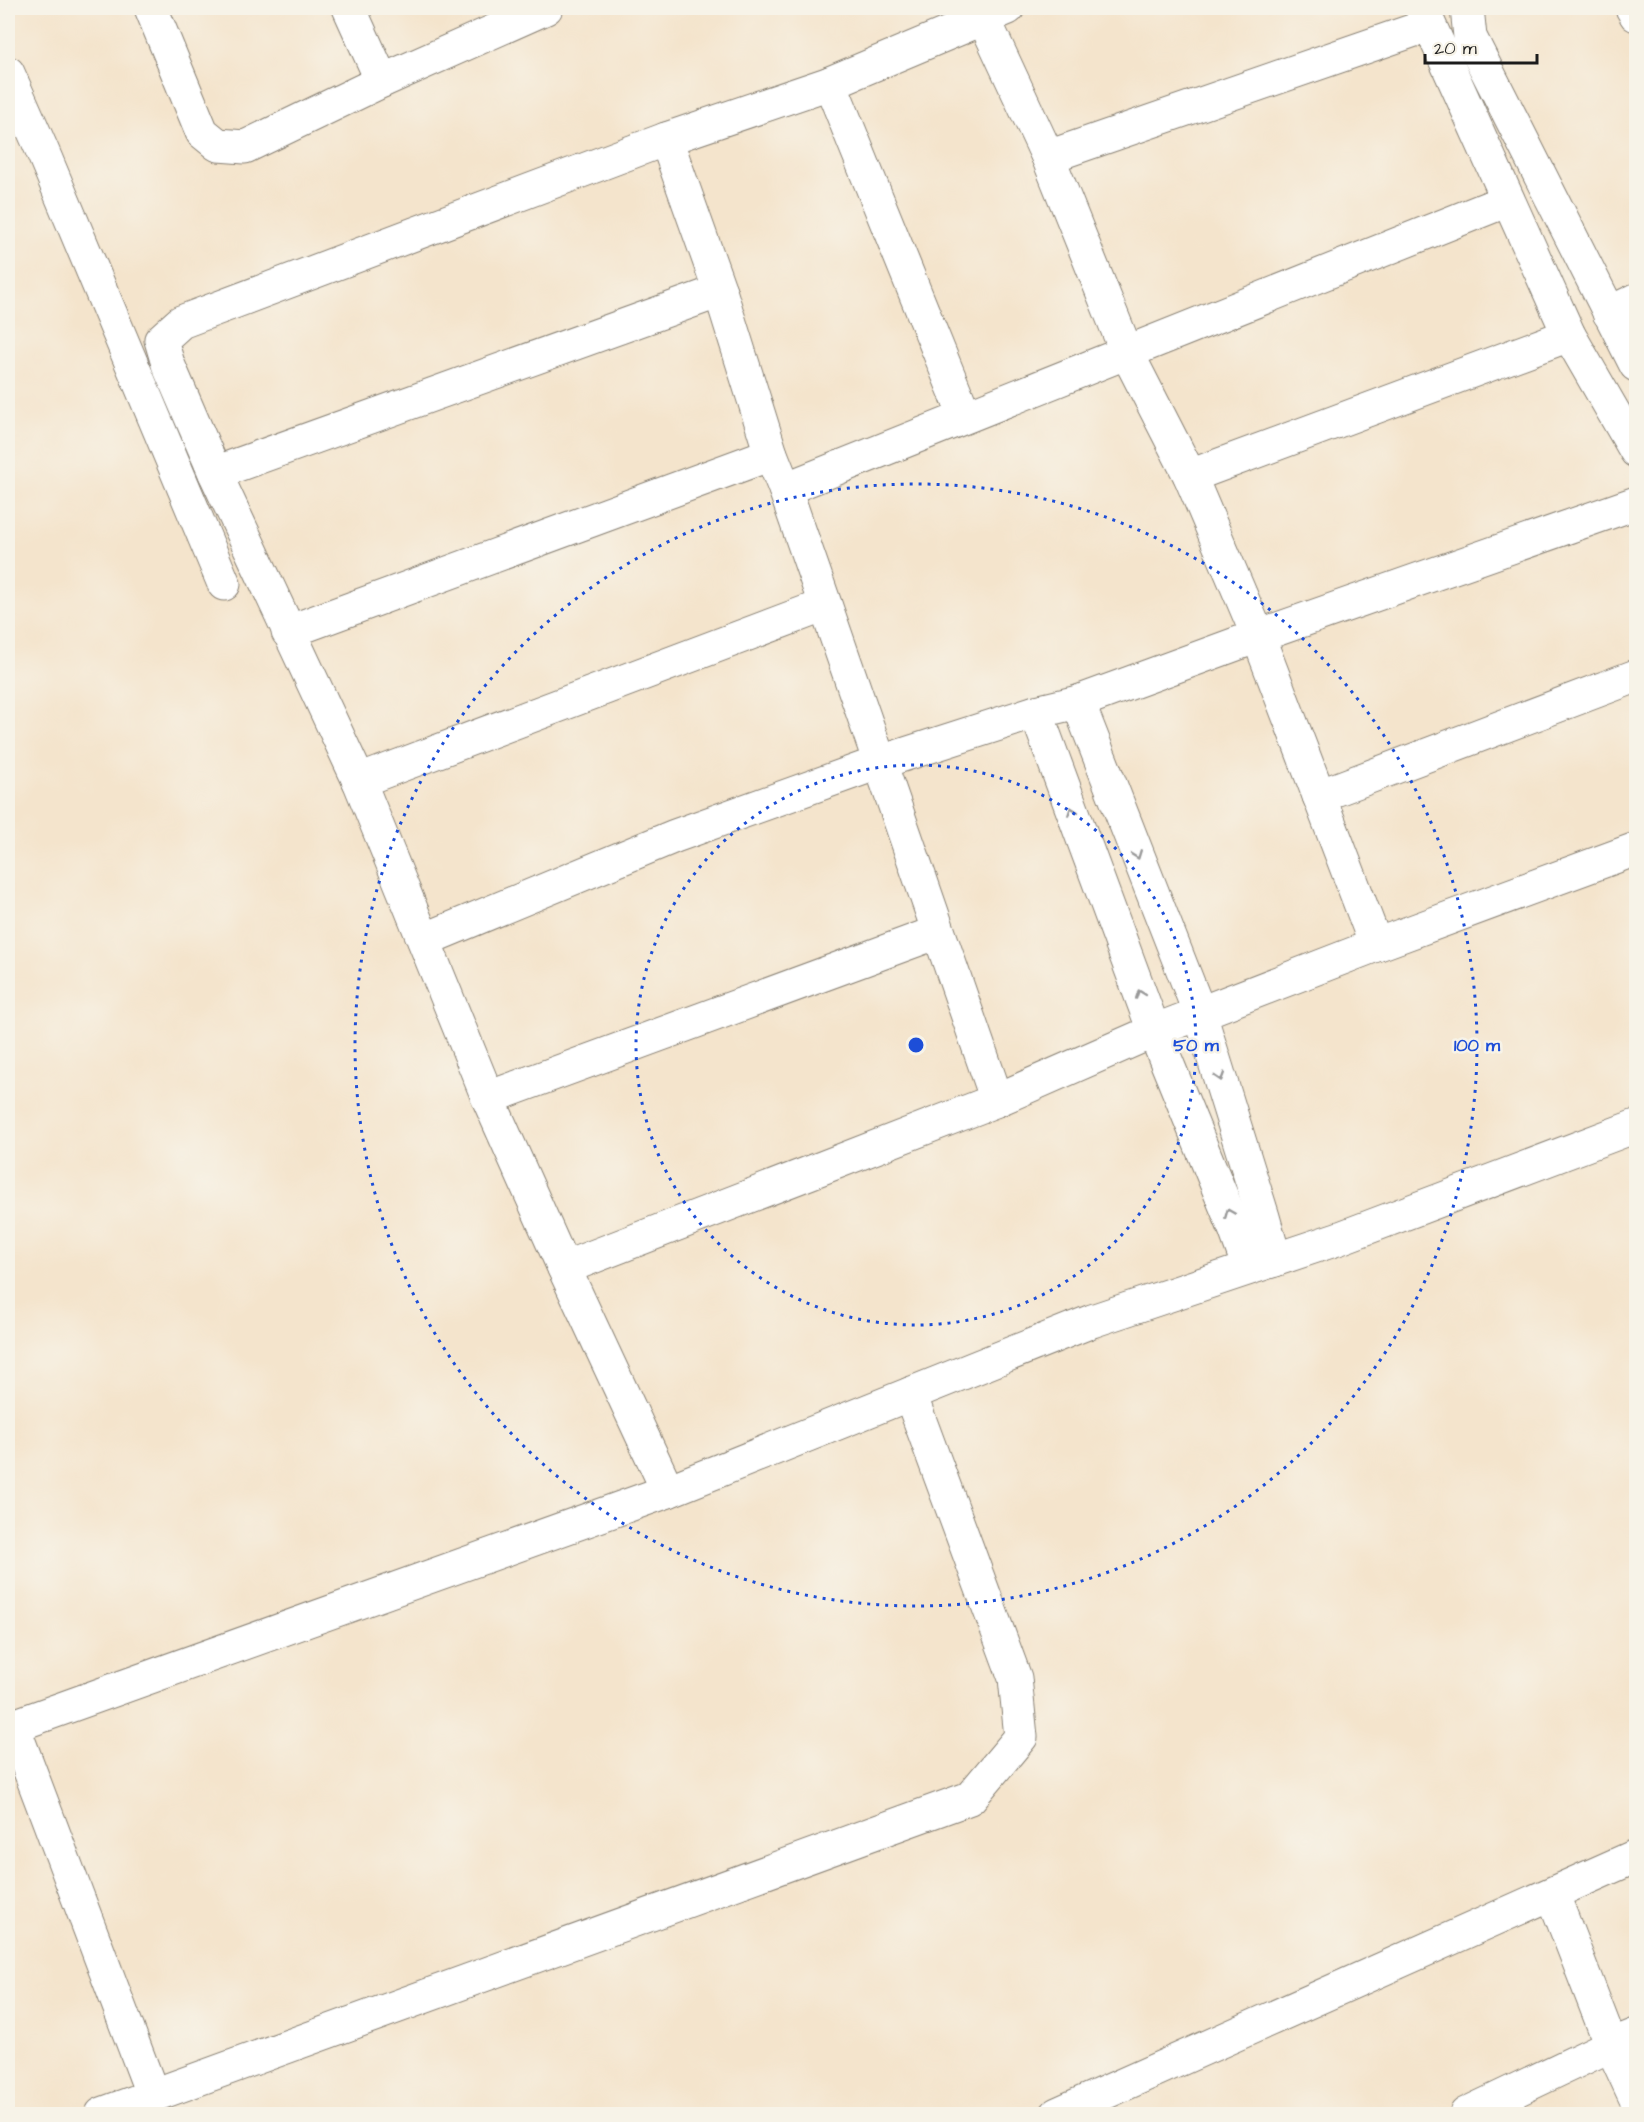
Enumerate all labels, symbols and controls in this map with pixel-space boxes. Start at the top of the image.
scale bar [1425,27,1538,65]
text: 20 m [1434,36,1477,61]
one-way arrow [1067,806,1080,817]
one-way arrow [1130,849,1143,859]
one-way arrow [1135,989,1147,1000]
text: 50 m [1173,1033,1220,1058]
text: 100 m [1454,1033,1501,1058]
centre of rings [906,1035,926,1055]
one-way arrow [1213,1071,1225,1082]
one-way arrow [1224,1209,1236,1220]

